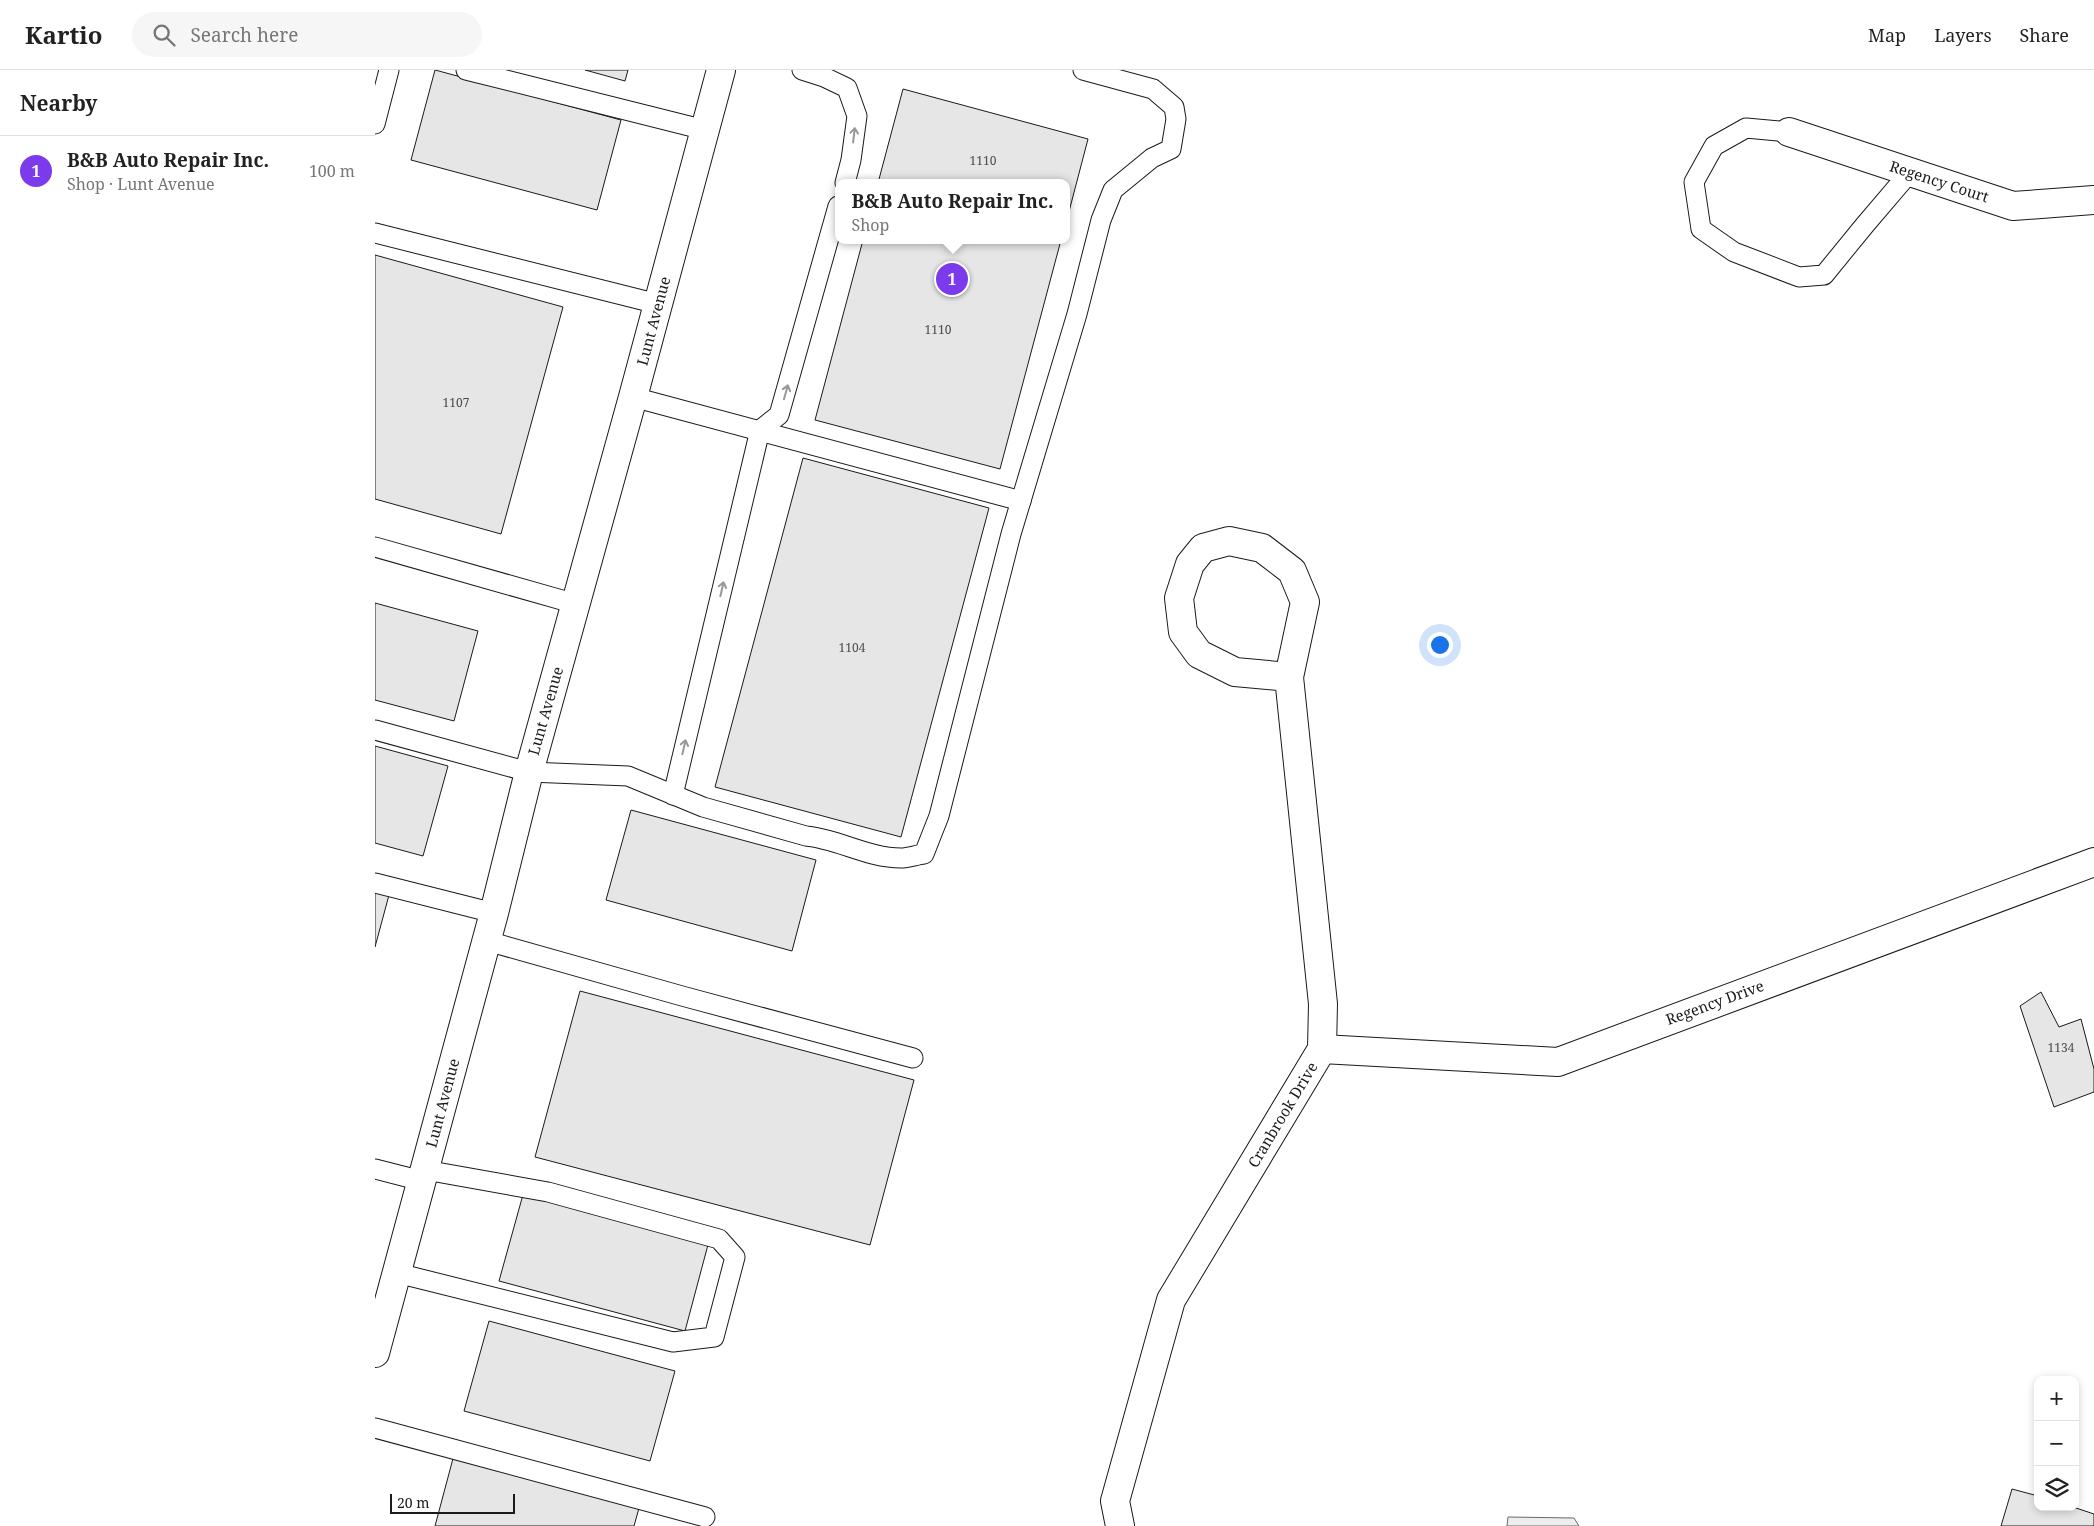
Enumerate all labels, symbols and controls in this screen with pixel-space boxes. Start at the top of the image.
search box [132,12,482,57]
text: Kartio [25,18,102,51]
icon: search [150,21,178,49]
text: Search here [190,22,298,48]
text: Map [1868,23,1906,47]
text: Layers [1934,23,1992,47]
text: Share [2020,23,2069,47]
text: Nearby [20,89,98,117]
one-way arrow [849,127,859,143]
text: B&B Auto Repair Inc. [67,147,269,173]
house number: 1110 [970,152,997,169]
street label: Regency Court [1887,156,1991,206]
text: 1 [31,160,41,182]
text: 100 m [309,160,355,182]
text: Shop · Lunt Avenue [67,173,215,195]
popup [835,179,1070,244]
text: B&B Auto Repair Inc. [851,188,1054,214]
text: Shop [851,214,889,236]
pin: 1 [936,260,968,298]
street label: Lunt Avenue [632,274,675,367]
house number: 1110 [925,321,952,338]
one-way arrow [781,384,791,400]
house number: 1107 [443,394,470,411]
one-way arrow [718,582,727,598]
your location [1427,632,1453,658]
house number: 1104 [839,639,866,656]
street label: Lunt Avenue [523,664,567,757]
one-way arrow [680,740,689,756]
street label: Regency Drive [1663,975,1766,1029]
house number: 1134 [2048,1039,2075,1056]
street label: Lunt Avenue [421,1056,464,1149]
street label: Cranbrook Drive [1243,1058,1322,1171]
map controls [2034,1376,2079,1511]
button: + [2034,1376,2079,1421]
button: − [2034,1421,2079,1466]
button: layers [2034,1466,2079,1511]
scale bar [390,1491,515,1514]
text: 20 m [397,1493,430,1512]

